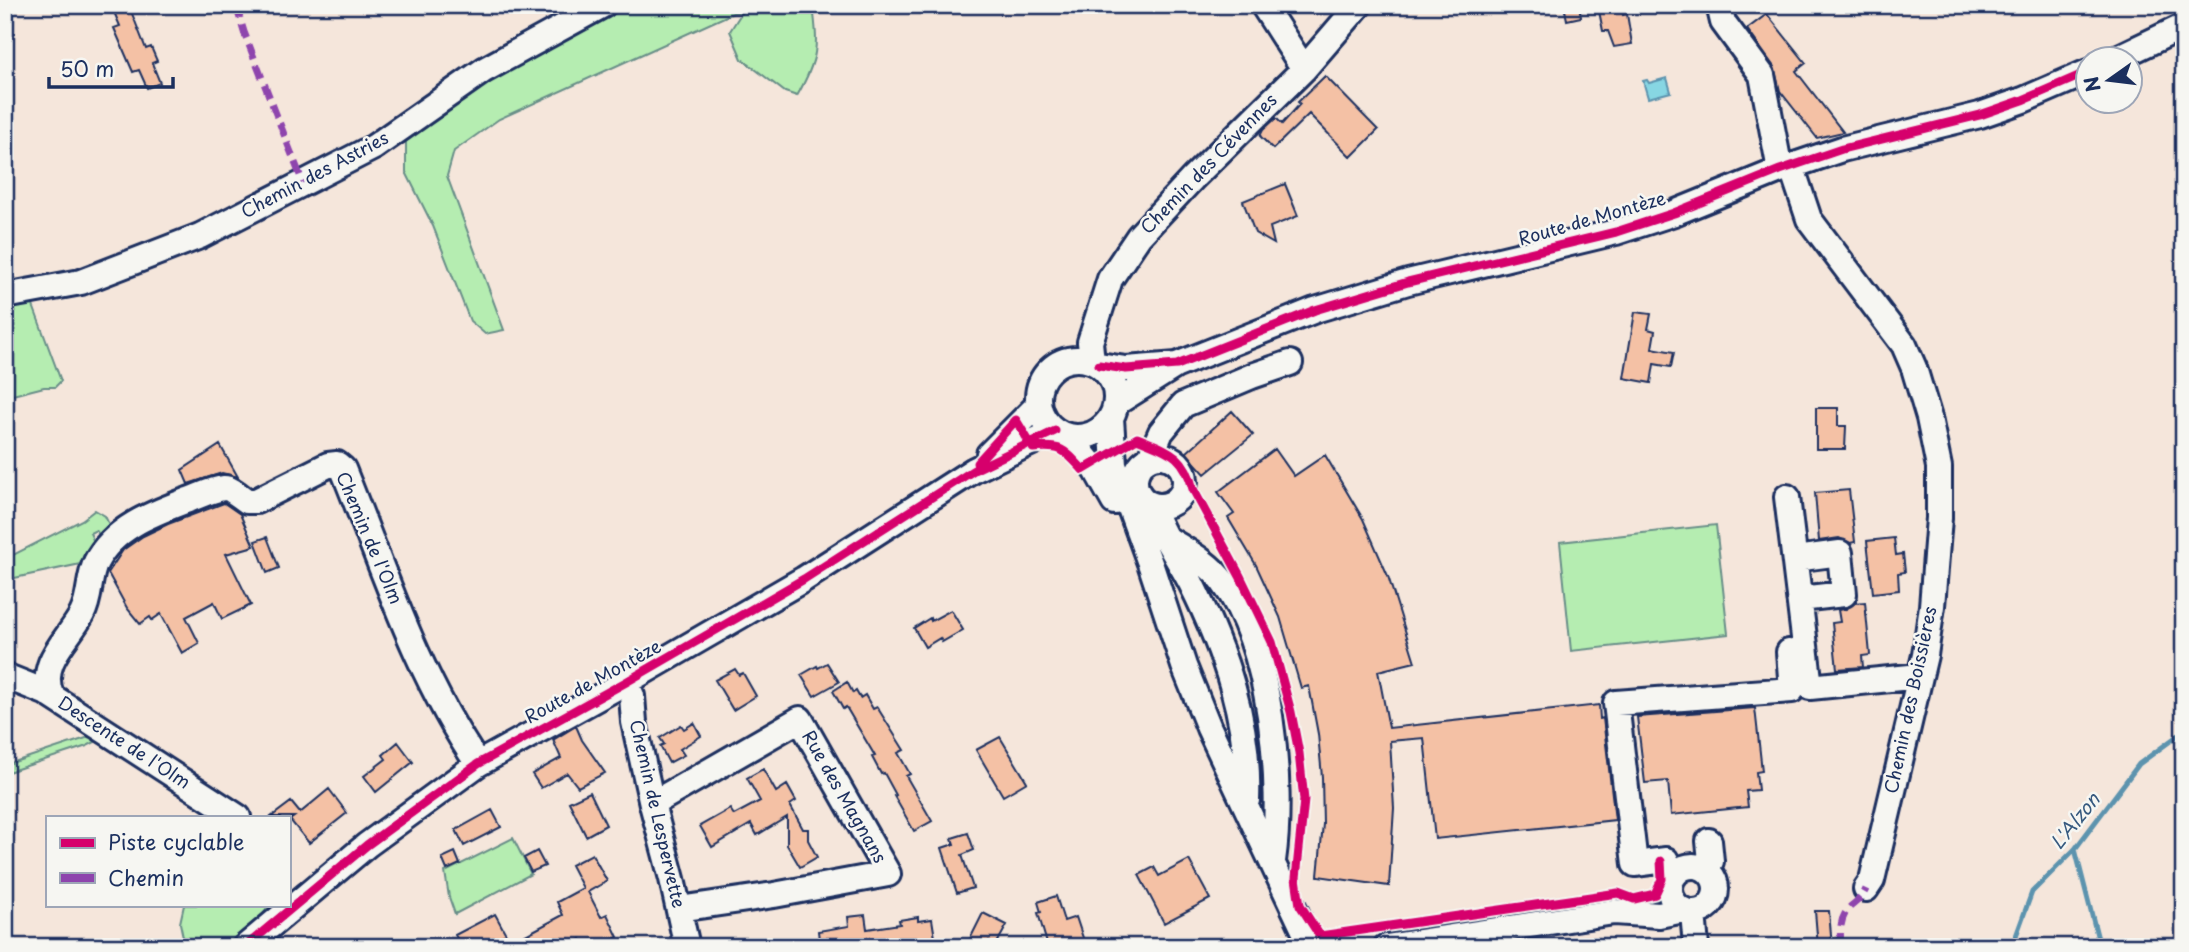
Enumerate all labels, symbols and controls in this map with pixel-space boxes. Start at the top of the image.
scale bar [49,46,173,90]
north arrow [2074,46,2144,116]
text: 50 m [60,52,114,84]
text: N [2076,74,2107,95]
street label: Chemin des Cévennes [1133,86,1282,239]
street label: Chemin des Astries [236,123,393,224]
street label: Route de Montèze [1515,184,1669,252]
street label: Chemin de l'Olm [330,467,410,608]
street label: Chemin des Boissières [1876,604,1943,796]
street label: Route de Montèze [519,632,666,729]
street label: Descente de l'Olm [53,689,196,795]
street label: Chemin de Lespervette [624,717,693,910]
street label: Rue des Magnans [796,725,894,868]
water label: L'Alzon [2043,785,2107,855]
legend [46,816,290,906]
text: Piste cyclable [108,825,244,857]
text: Chemin [108,861,184,893]

